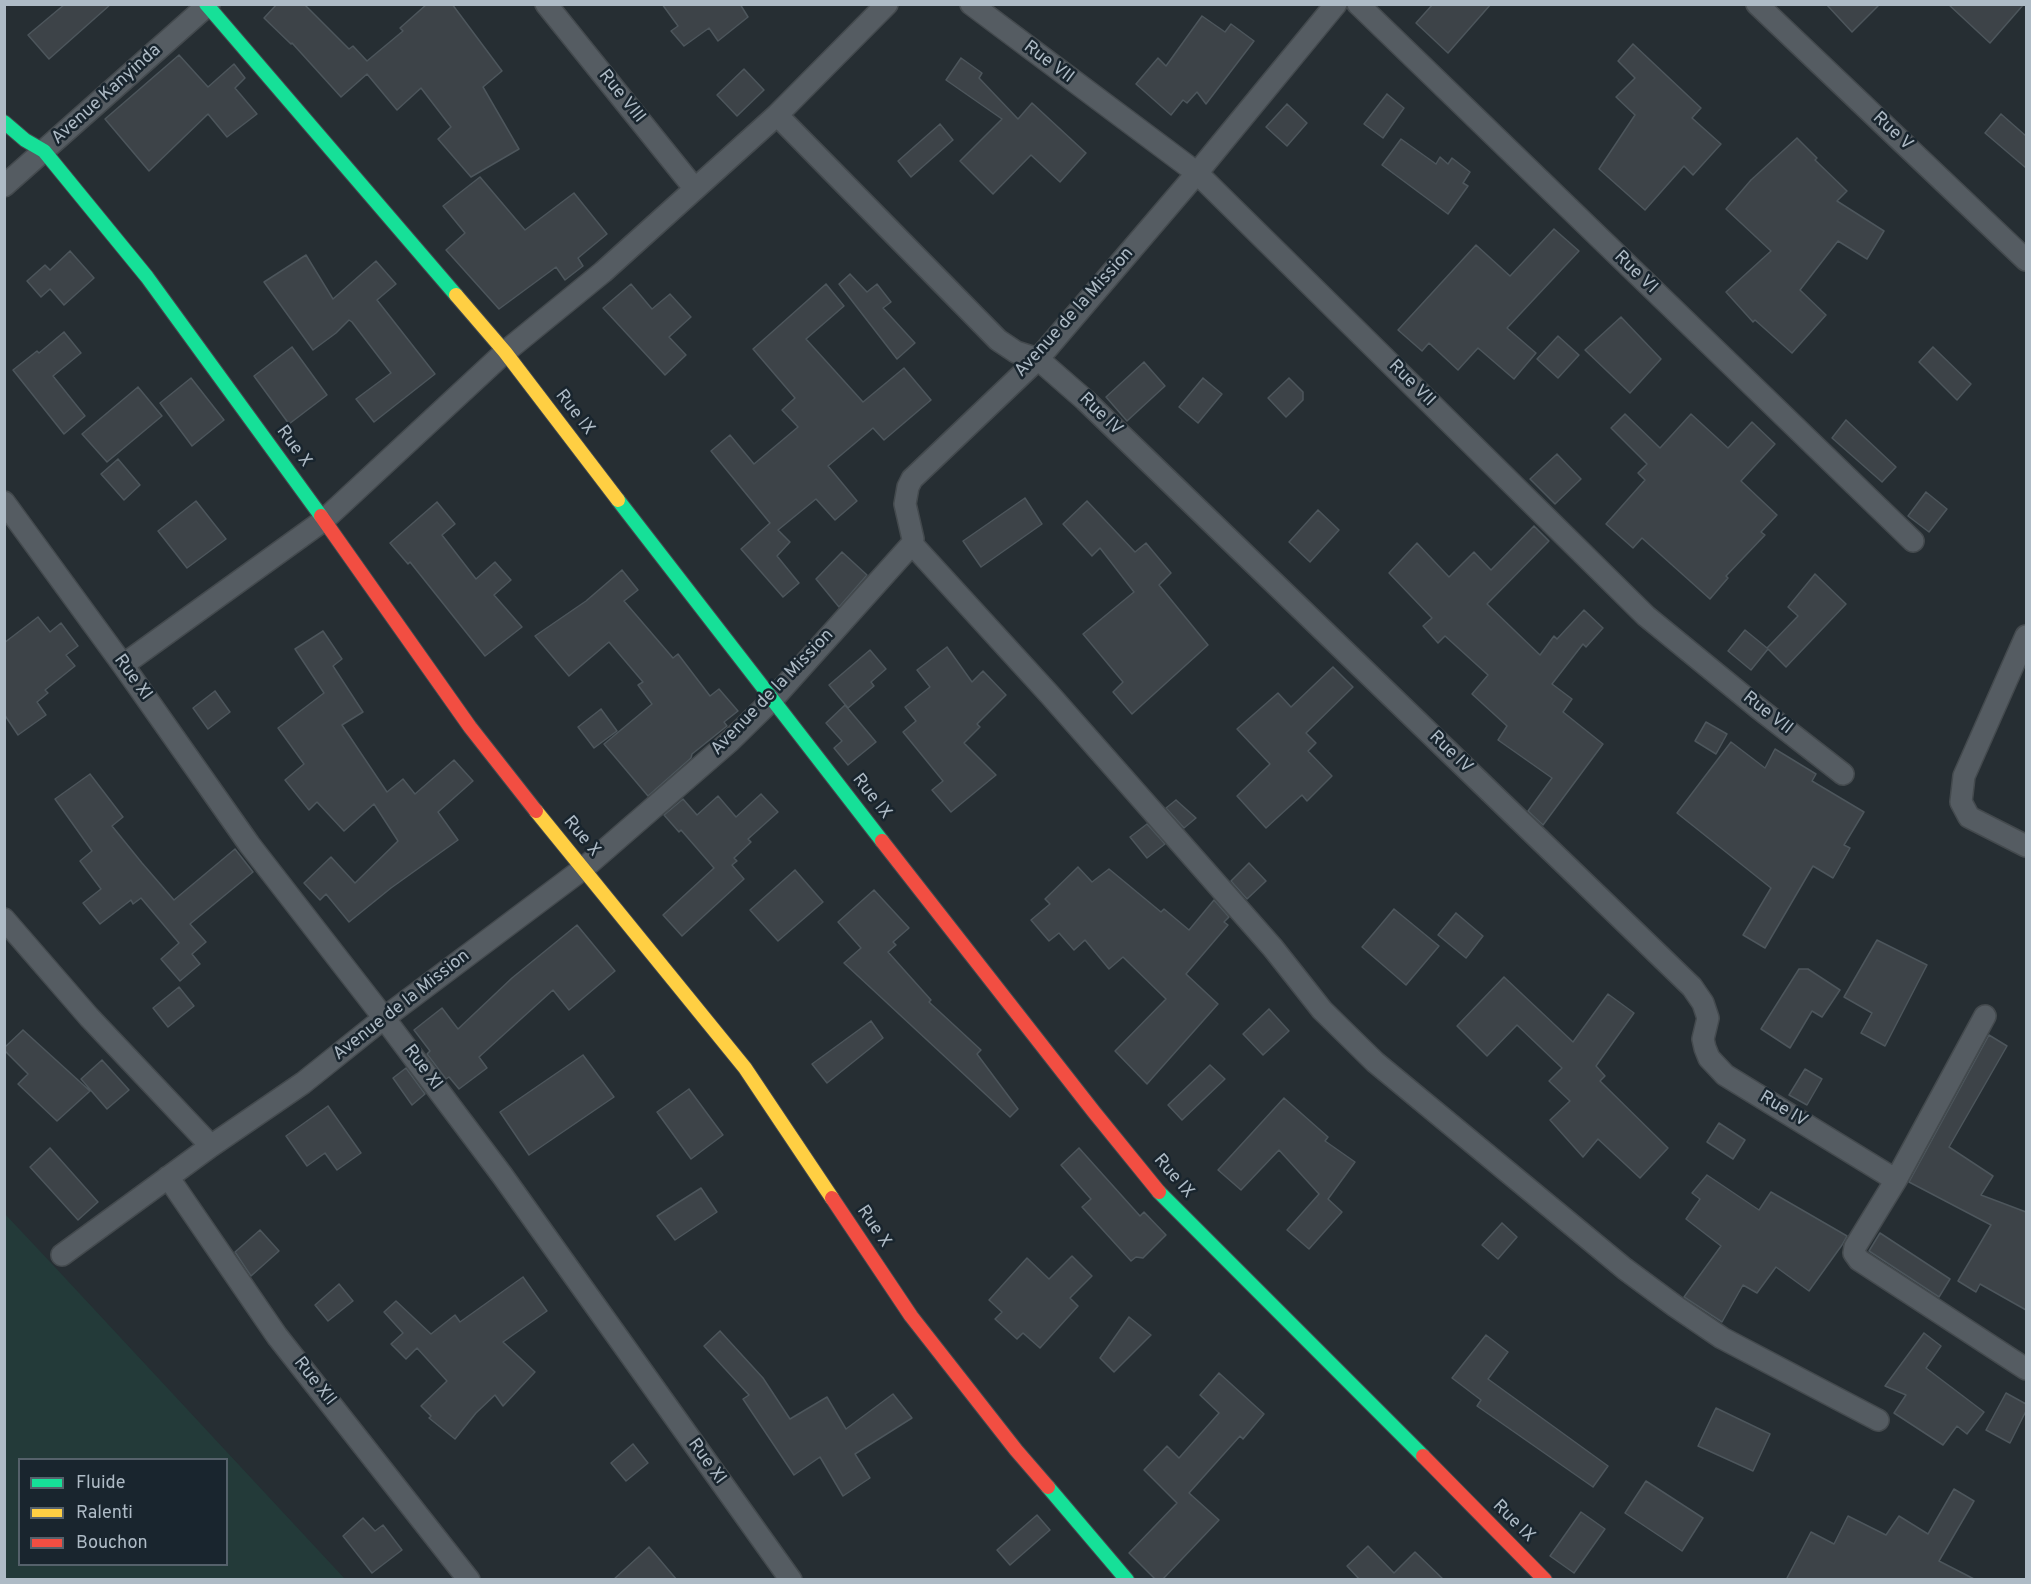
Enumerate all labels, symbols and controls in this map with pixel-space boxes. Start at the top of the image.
street label: Rue VII [1019,37,1077,89]
street label: Avenue Kanyinda [48,40,166,150]
street label: Rue VIII [593,66,649,128]
street label: Rue V [1867,108,1917,156]
street label: Avenue de la Mission [1011,244,1139,382]
street label: Rue VI [1609,247,1661,299]
street label: Rue VII [1383,356,1439,412]
street label: Rue IX [550,386,598,440]
street label: Rue IV [1074,389,1126,441]
street label: Rue X [271,422,315,472]
street label: Avenue de la Mission [707,625,839,761]
street label: Rue XI [108,651,156,705]
street label: Rue VII [1738,688,1796,740]
street label: Rue IV [1424,727,1476,779]
street label: Rue IX [847,770,895,824]
street label: Rue X [558,812,604,862]
street label: Avenue de la Mission [329,946,475,1066]
street label: Rue XI [398,1041,446,1095]
street label: Rue IV [1755,1087,1811,1133]
street label: Rue IX [1148,1150,1198,1204]
street label: Rue X [851,1202,895,1252]
street label: Rue XII [288,1353,340,1411]
street label: Rue XI [682,1435,730,1489]
legend [18,1458,228,1566]
text: Fluide [76,1472,125,1495]
street label: Rue IX [1487,1496,1539,1548]
text: Ralenti [76,1502,133,1525]
text: Bouchon [76,1532,148,1555]

